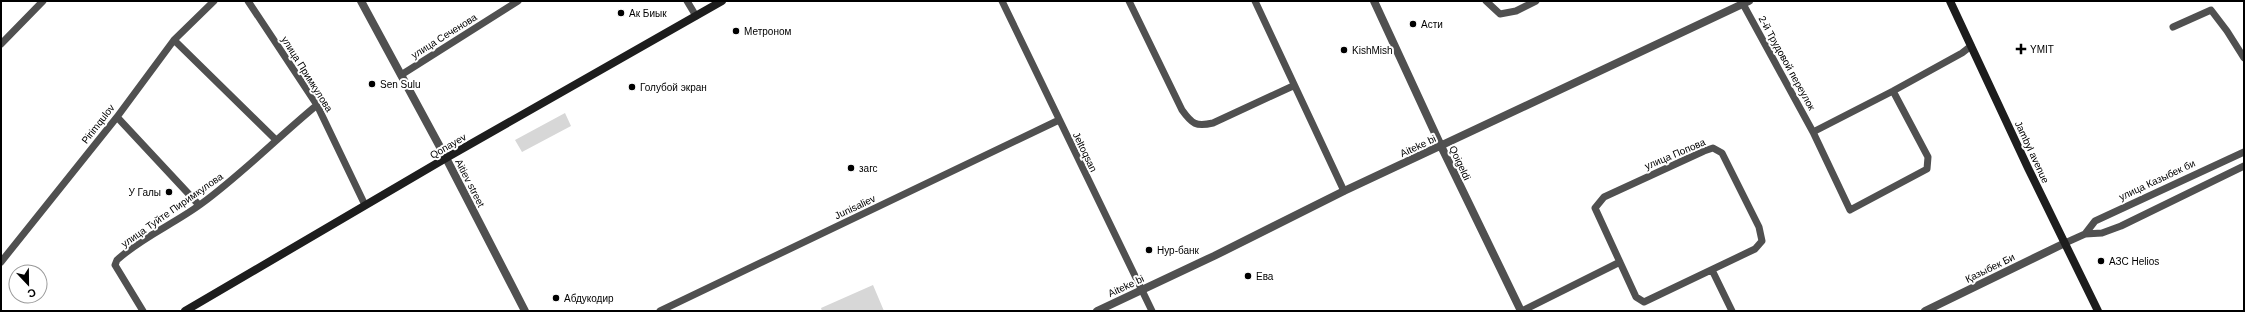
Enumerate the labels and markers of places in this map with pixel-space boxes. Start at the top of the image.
marker: Ак Биык [616,8,626,18]
place label: Ак Биык [629,8,667,19]
marker: Асти [1408,19,1418,29]
place label: Асти [1421,19,1443,30]
marker: Метроном [731,26,741,36]
place label: Метроном [744,26,791,37]
marker: YMIT [2015,43,2027,55]
place label: YMIT [2030,44,2054,55]
marker: KishMish [1339,45,1349,55]
place label: KishMish [1352,45,1393,56]
marker: Sen Sulu [367,79,377,89]
place label: Sen Sulu [380,79,421,90]
marker: Голубой экран [627,82,637,92]
place label: Голубой экран [640,82,707,93]
marker: загс [846,163,856,173]
place label: загс [859,163,878,174]
place label: У Галы [128,187,161,198]
marker: У Галы [164,187,174,197]
marker: Нур-банк [1144,245,1154,255]
place label: Нур-банк [1157,245,1200,256]
marker: АЗС Helios [2096,256,2106,266]
place label: АЗС Helios [2109,256,2159,267]
marker: Ева [1243,271,1253,281]
place label: Ева [1256,271,1274,282]
marker: Абдукодир [551,293,561,303]
place label: Абдукодир [564,293,614,304]

